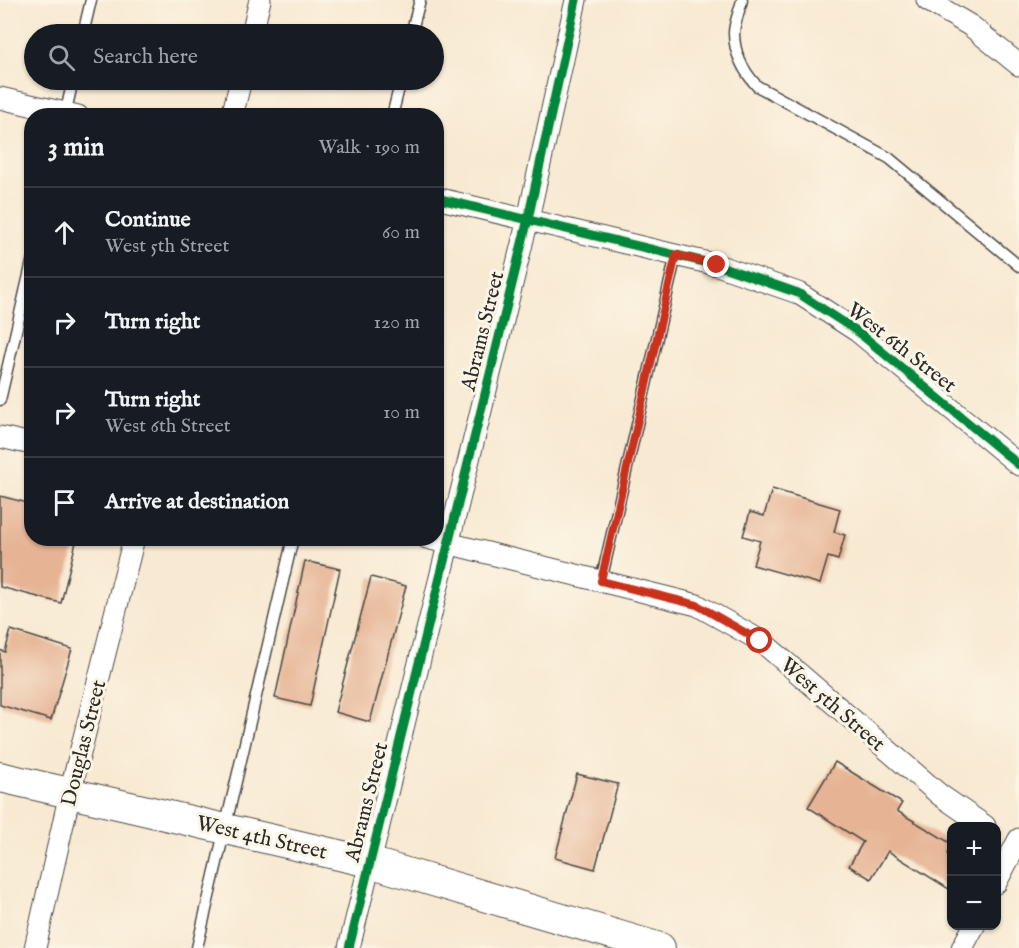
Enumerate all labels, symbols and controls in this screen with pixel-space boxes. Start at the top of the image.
search box [24,24,444,90]
icon: search [45,41,78,74]
text: Search here [93,43,198,71]
text: 3 min [48,131,104,164]
text: Walk · 190 m [318,135,420,160]
text: Continue [105,206,191,234]
icon: ahead [48,216,81,249]
text: 60 m [382,220,420,245]
text: West 5th Street [105,234,229,259]
route end [703,251,729,277]
street label: Abrams Street [455,269,511,395]
street label: West 6th Street [841,297,961,399]
icon: right [48,306,81,339]
text: Turn right [105,308,200,336]
text: 120 m [374,310,420,335]
text: Turn right [105,386,200,414]
icon: right [48,396,81,429]
text: 10 m [383,400,420,425]
text: West 6th Street [105,414,231,439]
icon: arrive [48,486,81,519]
text: Arrive at destination [105,488,289,516]
route start [746,627,772,653]
street label: West 5th Street [774,652,890,758]
street label: Douglas Street [56,677,113,809]
street label: Abrams Street [339,740,395,866]
street label: West 4th Street [194,810,330,867]
map controls [947,822,1001,930]
button: + [947,822,1001,876]
button: − [947,876,1001,930]

